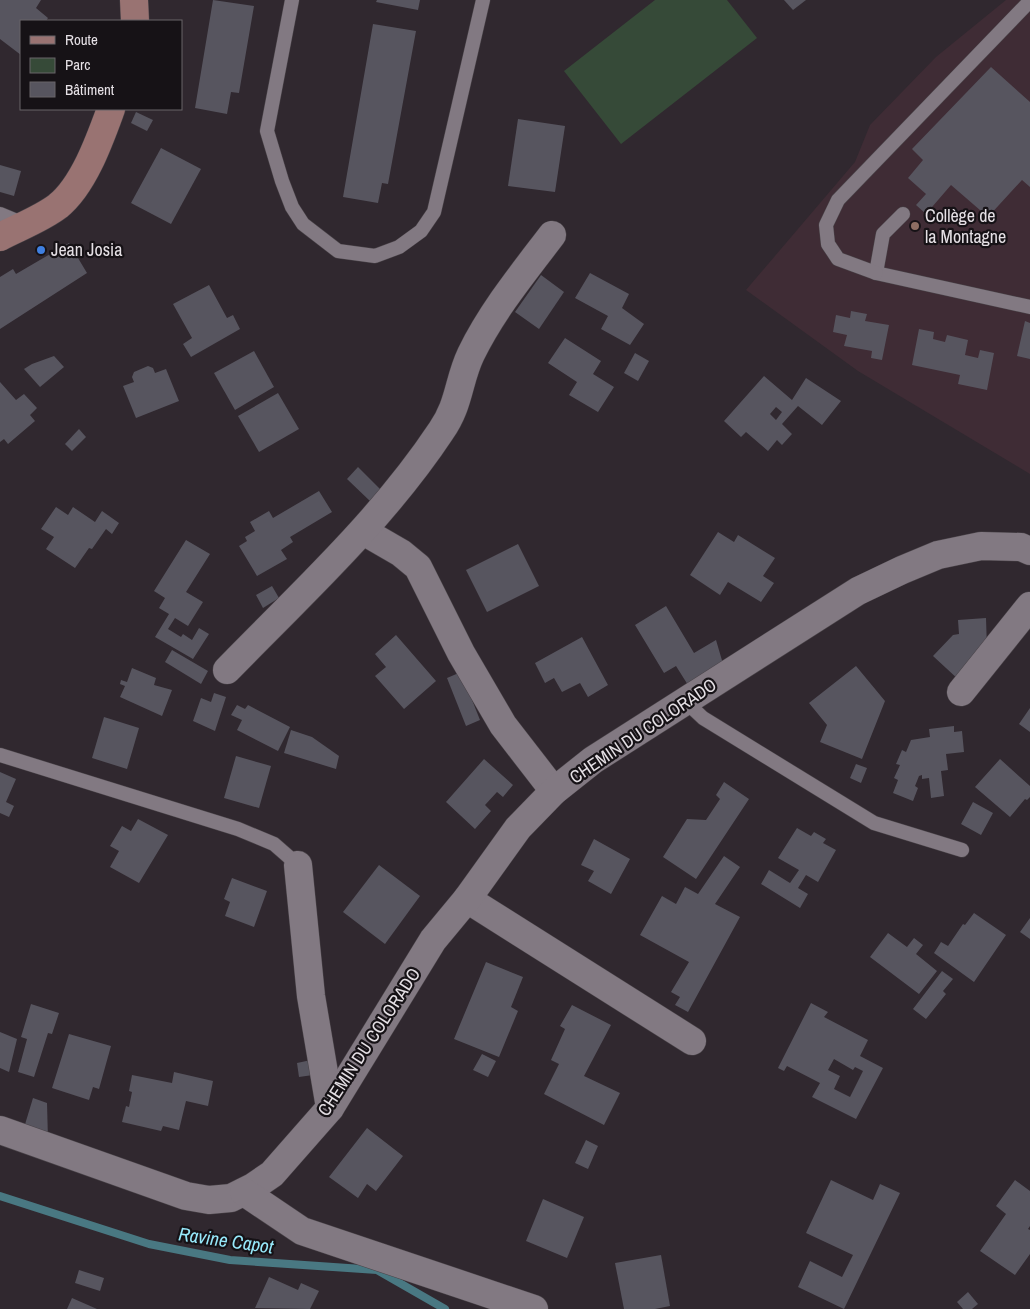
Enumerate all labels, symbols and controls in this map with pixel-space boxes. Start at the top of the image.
legend [20,20,182,110]
text: Route [65,29,98,50]
text: Parc [65,54,90,75]
text: Bâtiment [65,79,115,100]
place label: Collège de la Montagne [925,203,1006,249]
marker: Collège de la Montagne [909,220,921,232]
place label: Jean Josia [51,237,122,262]
marker: Jean Josia [35,244,47,256]
street label: CHEMIN DU COLORADO [564,672,721,789]
street label: CHEMIN DU COLORADO [311,963,426,1121]
water label: Ravine Capot [177,1220,276,1260]

